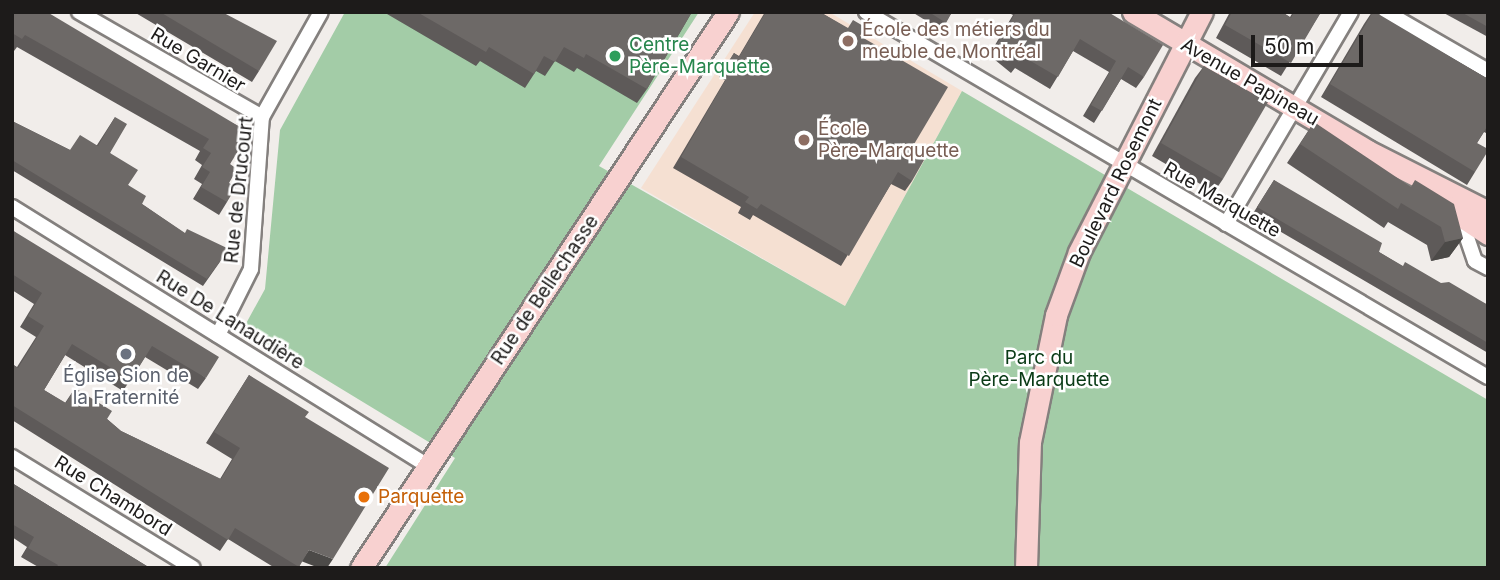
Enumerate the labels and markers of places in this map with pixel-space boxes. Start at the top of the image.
place label: École des métiers du meuble de Montréal [862,19,1050,63]
marker: École des métiers du meuble de Montréal [840,33,856,49]
place label: Centre Père-Marquette [629,34,770,78]
marker: Centre Père-Marquette [607,48,623,64]
place label: École Père-Marquette [818,118,959,162]
marker: École Père-Marquette [796,132,812,148]
marker: Église Sion de la Fraternité [118,346,134,362]
place label: Église Sion de la Fraternité [63,365,189,409]
place label: Parquette [378,486,464,508]
marker: Parquette [356,489,372,505]

